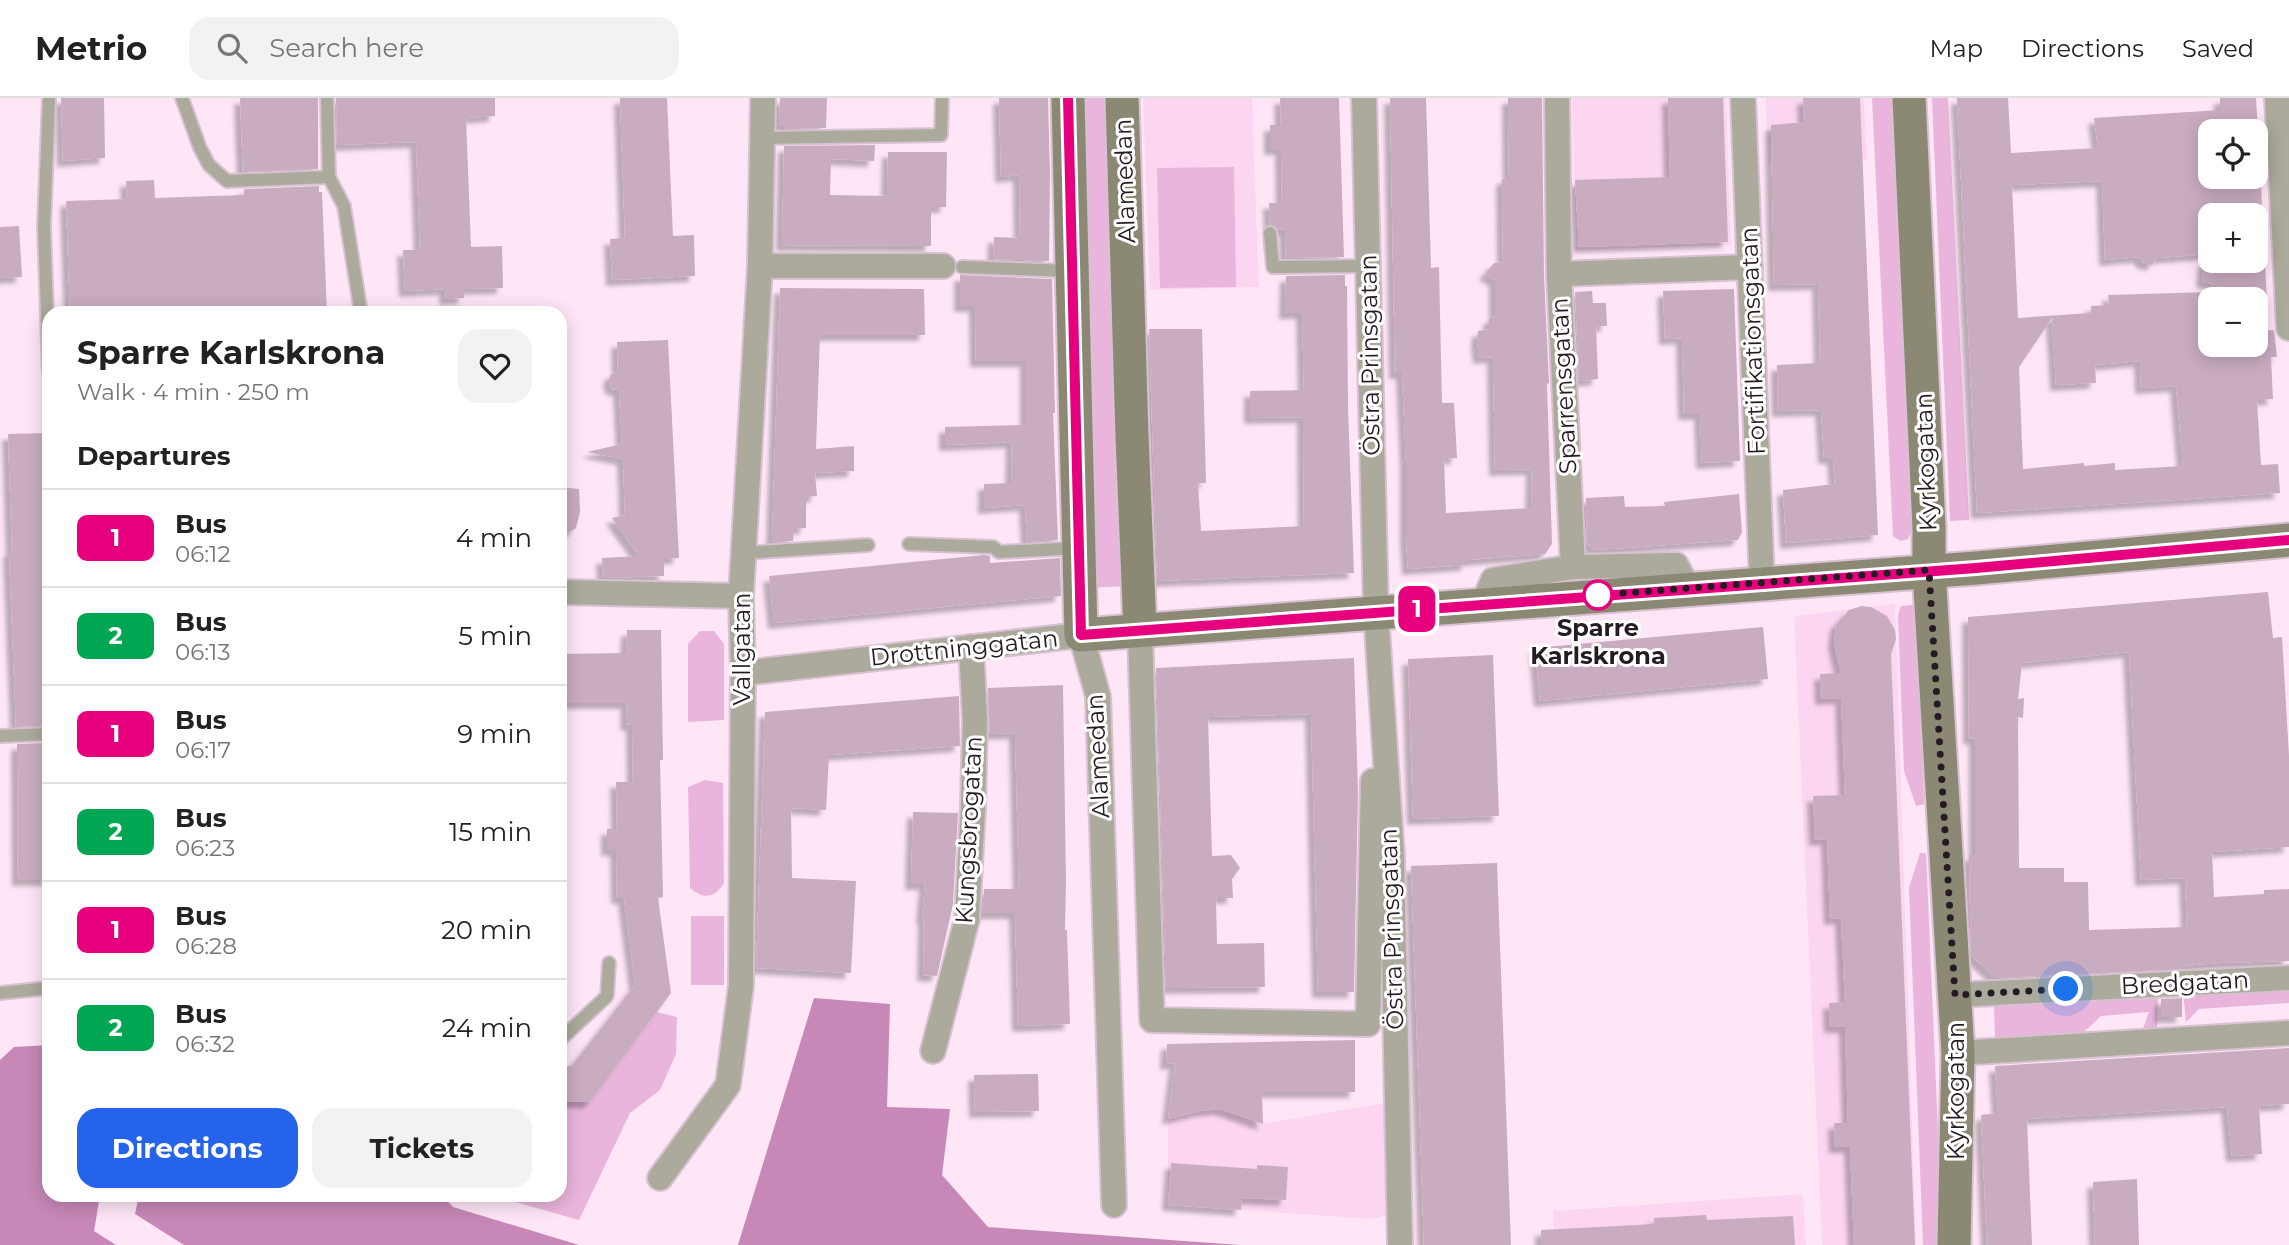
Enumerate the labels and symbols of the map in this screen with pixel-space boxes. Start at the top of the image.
street label: Alamedan [1108,118,1141,244]
street label: Fortifikationsgatan [1734,227,1771,456]
street label: Östra Prinsgatan [1353,254,1386,456]
street label: Sparrensgatan [1544,297,1583,475]
street label: Kyrkogatan [1909,392,1942,532]
marker: Sparre Karlskrona [1583,580,1613,610]
line badge: 1 [1394,586,1440,632]
street label: Vallgatan [727,593,756,705]
place label: Sparre Karlskrona [1530,613,1666,670]
street label: Drottninggatan [868,623,1059,672]
street label: Alamedan [1080,693,1115,819]
street label: Kungsbrogatan [949,735,988,925]
street label: Östra Prinsgatan [1373,828,1410,1030]
street label: Bredgatan [2120,965,2250,1000]
your location [2048,971,2083,1006]
street label: Kyrkogatan [1941,1022,1970,1160]

